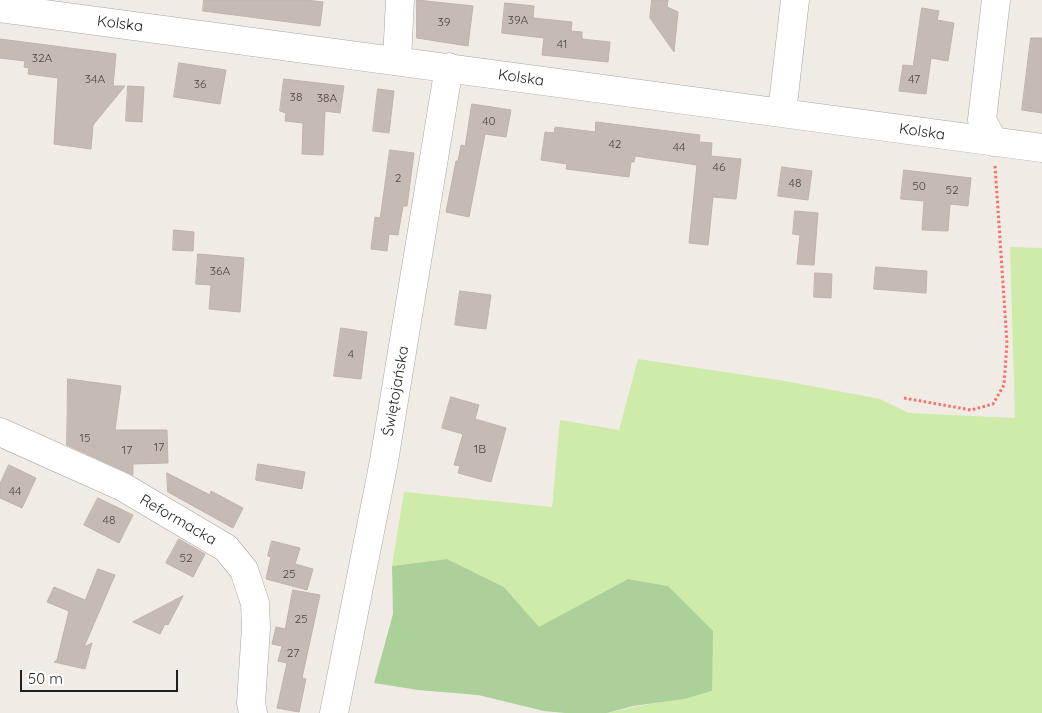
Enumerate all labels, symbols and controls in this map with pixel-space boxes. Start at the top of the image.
street label: Kolska [96,12,144,36]
house number: 39A [508,13,528,27]
house number: 39 [438,15,450,29]
house number: 41 [557,37,567,51]
house number: 32A [32,51,52,65]
street label: Kolska [497,66,545,90]
house number: 34A [85,72,105,86]
house number: 47 [908,72,920,86]
house number: 36 [194,77,206,91]
house number: 38 [290,90,302,104]
house number: 38A [317,91,337,105]
house number: 40 [482,114,496,128]
street label: Kolska [898,120,946,144]
house number: 42 [609,137,621,151]
house number: 44 [673,140,685,154]
house number: 46 [713,160,725,174]
house number: 2 [395,171,401,185]
house number: 48 [789,176,801,190]
house number: 50 [912,179,926,193]
house number: 52 [945,183,959,197]
house number: 36A [210,264,230,278]
street label: Świętojańska [379,344,413,438]
house number: 4 [348,347,354,361]
house number: 15 [80,431,90,445]
house number: 17 [154,440,164,454]
house number: 1B [474,442,486,456]
house number: 17 [122,443,132,457]
house number: 44 [9,484,21,498]
street label: Reformacka [136,491,220,549]
house number: 48 [103,513,115,527]
house number: 52 [179,551,193,565]
house number: 25 [282,567,296,581]
house number: 25 [294,612,308,626]
house number: 27 [287,646,299,660]
scale bar [22,660,180,692]
text: 50 m [28,669,63,688]

